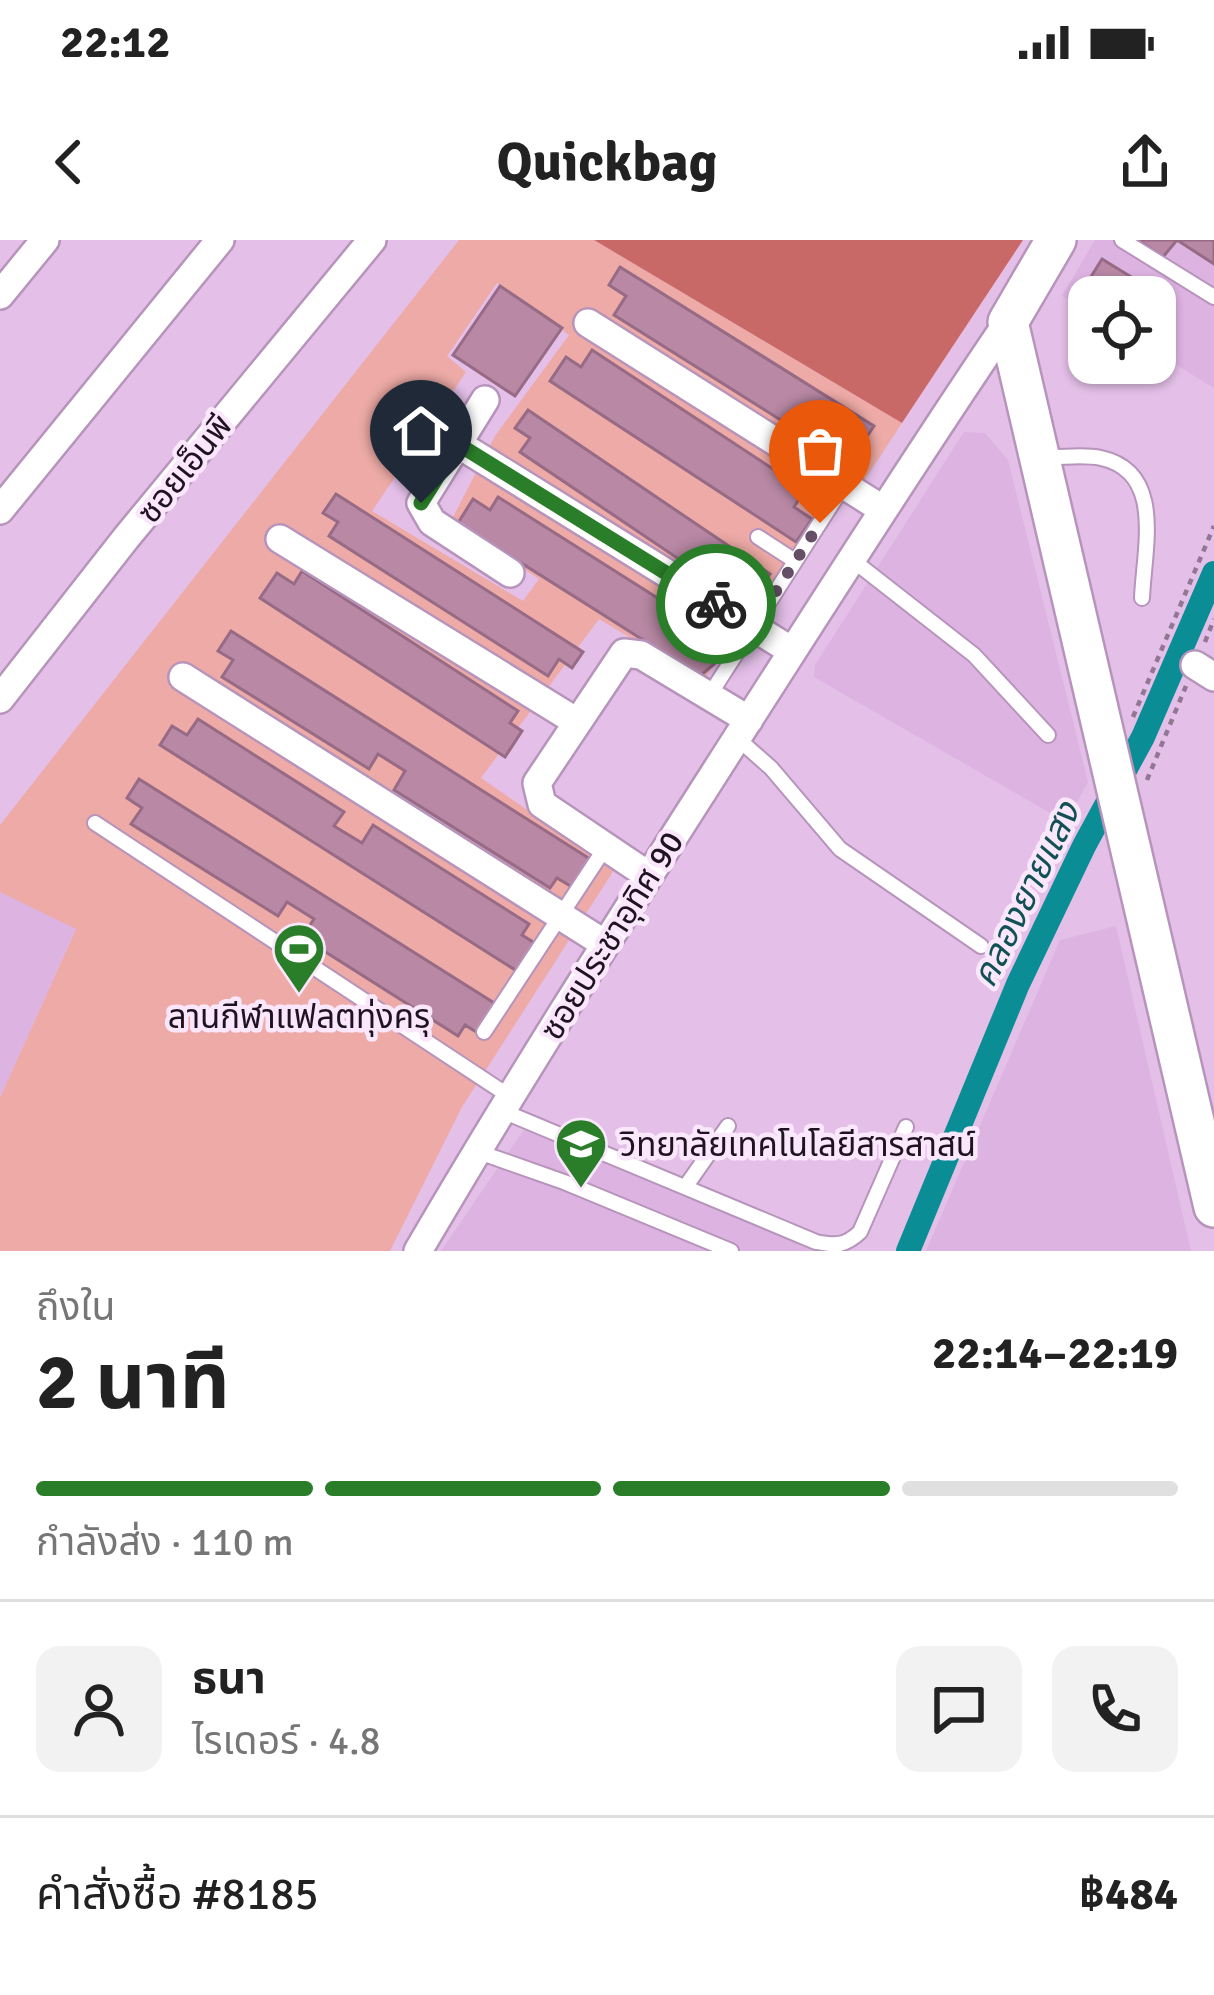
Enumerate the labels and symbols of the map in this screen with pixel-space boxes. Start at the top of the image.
pin [370,380,472,503]
pin [769,400,871,523]
street label: ซอยเอ็นพี [129,406,242,532]
courier [656,544,776,664]
water label: คลองยายแสง [962,793,1091,994]
street label: ซอยประชาอุทิศ 90 [532,824,693,1048]
sports icon: ลานกีฬาแฟลตทุ่งครุ [271,921,327,995]
place label: ลานกีฬาแฟลตทุ่งครุ [168,997,430,1038]
school or university icon: วิทยาลัยเทคโนโลยีสารสาสน์ [553,1116,609,1190]
place label: วิทยาลัยเทคโนโลยีสารสาสน์ [620,1125,976,1166]

